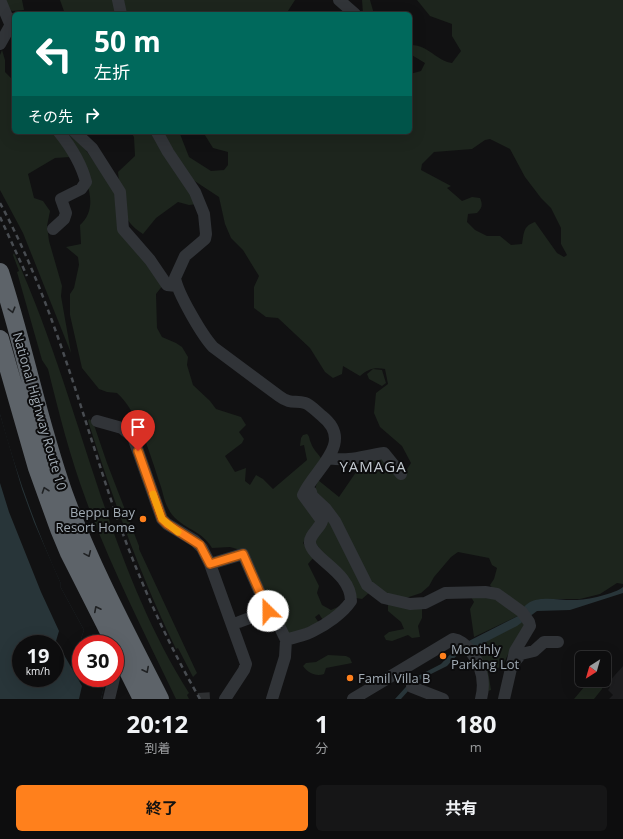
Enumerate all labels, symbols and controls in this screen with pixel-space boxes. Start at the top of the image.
text: 50 m [94,22,161,60]
icon: left [28,28,80,80]
text: 左折 [94,60,130,84]
icon: right [81,104,103,126]
text: その先 [28,106,73,126]
one-way arrow [7,306,15,313]
street label: National Highway Route 10 [9,330,71,492]
pin [121,410,155,451]
icon: arrive [127,416,149,438]
district label: YAMAGA [339,456,407,476]
one-way arrow [41,487,50,494]
place label: Beppu Bay Resort Home [56,503,135,536]
marker: Beppu Bay Resort Home [138,514,148,524]
one-way arrow [83,549,91,557]
position arrow [247,590,289,632]
one-way arrow [94,606,102,614]
speed limit sign: 30 [72,635,124,687]
place label: Monthly Parking Lot [451,640,519,673]
text: 19 [27,642,49,669]
marker: Monthly Parking Lot [438,651,448,661]
north arrow [575,651,611,687]
map controls [575,651,611,687]
text: km/h [26,664,50,678]
one-way arrow [141,666,148,673]
place label: Famil Villa B [358,669,431,687]
marker: Famil Villa B [345,673,355,683]
text: 20:12 [127,707,188,740]
text: 1 [315,707,329,740]
text: 180 [455,707,496,740]
text: m [470,738,482,756]
text: 到着 [144,739,170,757]
text: 分 [315,739,328,757]
button: 終了 [16,785,308,831]
button: 共有 [316,785,607,831]

